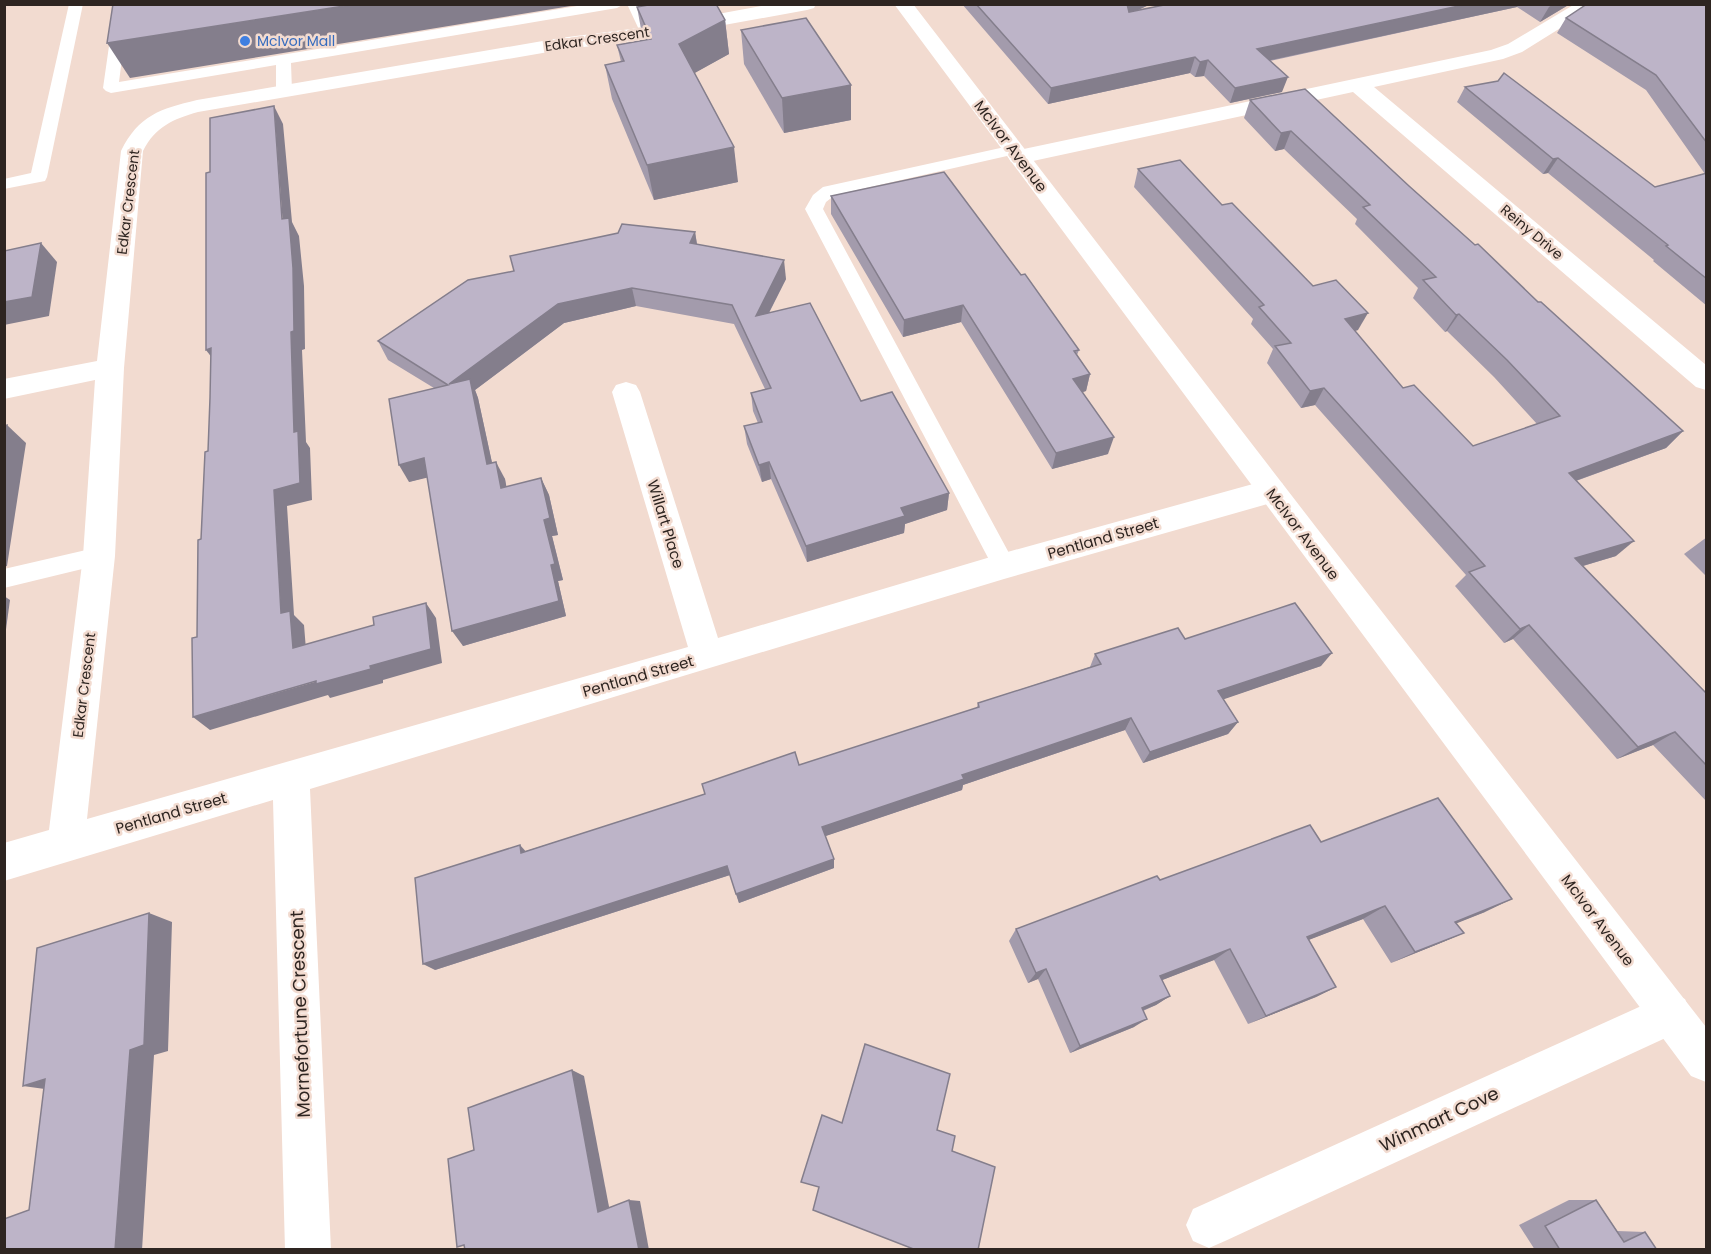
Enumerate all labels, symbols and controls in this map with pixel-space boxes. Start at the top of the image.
street label: Edkar Crescent [543,22,651,56]
place label: McIvor Mall [257,31,335,51]
marker: McIvor Mall [238,34,252,48]
street label: McIvor Avenue [970,96,1052,196]
street label: Edkar Crescent [112,148,144,256]
street label: Reiny Drive [1496,200,1568,264]
street label: Willart Place [643,477,689,571]
street label: McIvor Avenue [1262,484,1344,584]
street label: Pentland Street [1045,512,1161,564]
street label: Edkar Crescent [68,631,100,739]
street label: Pentland Street [580,650,696,702]
street label: Pentland Street [113,787,229,839]
street label: McIvor Avenue [1557,870,1639,970]
street label: Mornefortune Crescent [284,910,316,1118]
street label: Winmart Cove [1375,1080,1503,1158]

